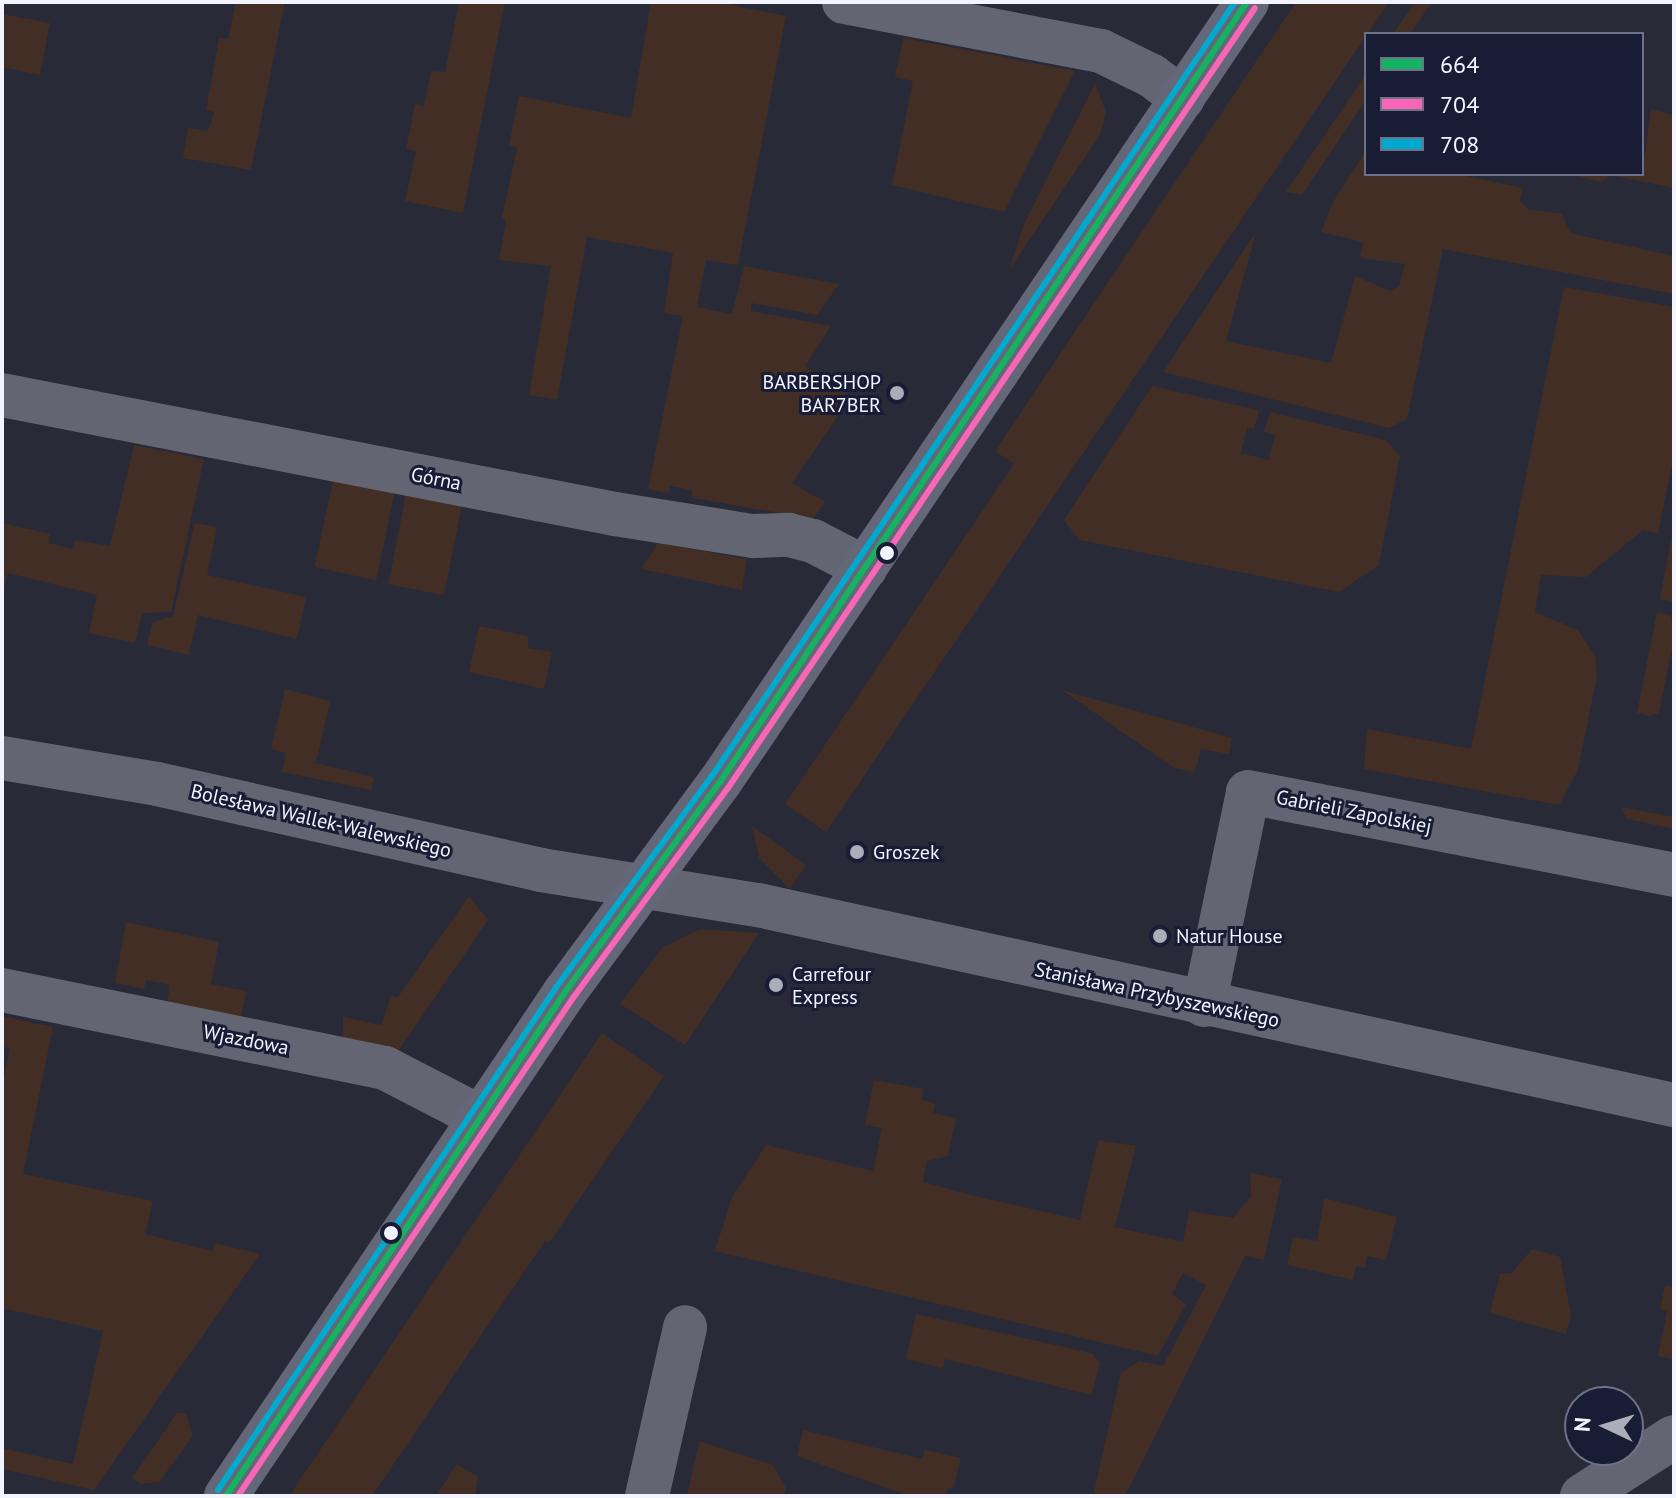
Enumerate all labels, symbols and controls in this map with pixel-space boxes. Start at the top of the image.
legend [1364,32,1644,176]
text: 664 [1440,49,1479,80]
text: 704 [1440,89,1479,120]
text: 708 [1440,129,1479,160]
place label: BARBERSHOP BAR7BER [763,370,881,417]
marker: BARBERSHOP BAR7BER [888,384,906,402]
street label: Górna [409,462,463,496]
unlabelled marker [879,545,895,561]
street label: Bolesława Wallek-Walewskiego [188,779,454,863]
street label: Gabrieli Zapolskiej [1274,785,1434,839]
place label: Groszek [873,840,940,864]
marker: Groszek [848,843,866,861]
place label: Natur House [1176,924,1283,948]
marker: Natur House [1151,927,1169,945]
street label: Stanisława Przybyszewskiego [1033,957,1281,1033]
place label: Carrefour Express [792,962,871,1009]
marker: Carrefour Express [767,976,785,994]
street label: Wjazdowa [201,1020,291,1060]
unlabelled marker [383,1225,399,1241]
north arrow [1564,1386,1644,1466]
text: N [1568,1416,1597,1433]

